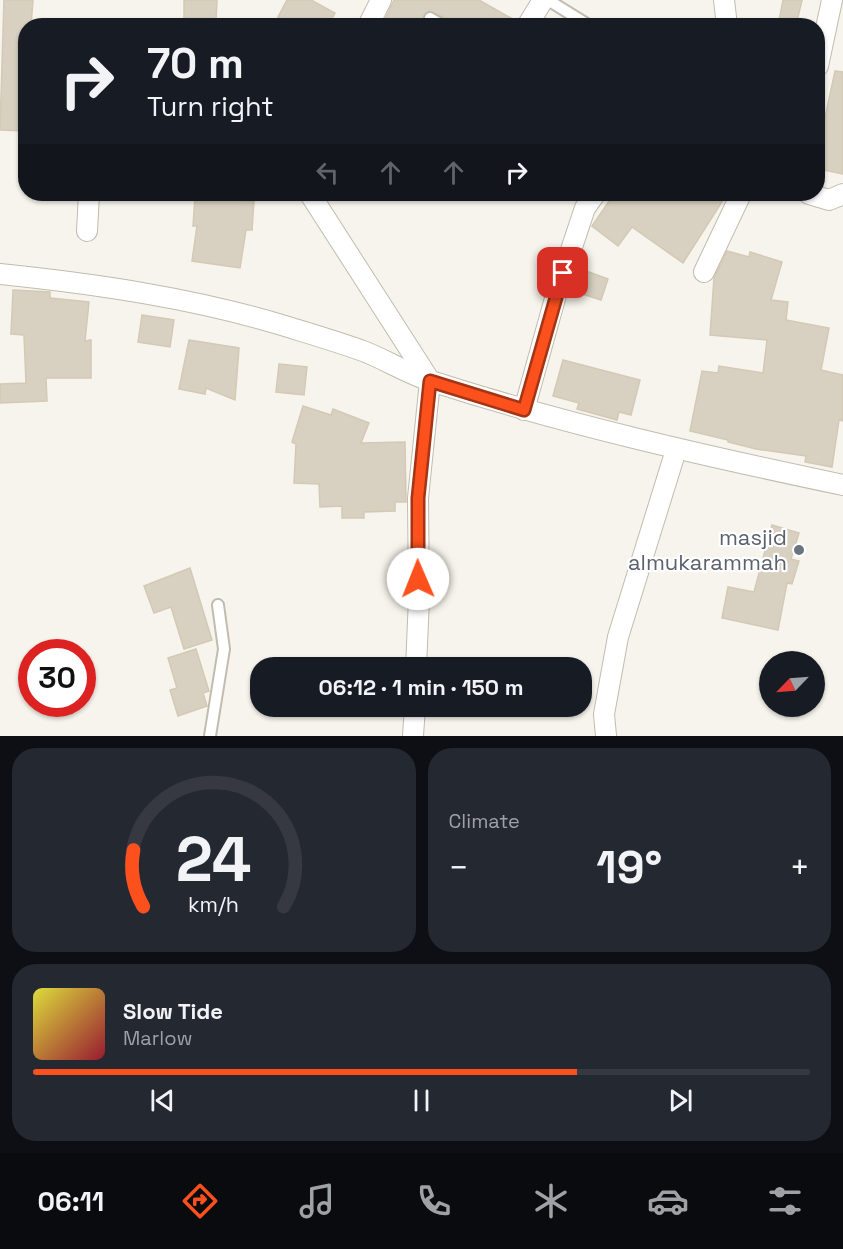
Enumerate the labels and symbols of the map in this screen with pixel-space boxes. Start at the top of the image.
pin [537,247,588,298]
place label: masjid almukarammah [628,523,787,576]
marker: masjid almukarammah [792,543,806,557]
position arrow [386,547,450,611]
speed limit sign: 30 [18,639,96,717]
north arrow [759,651,825,717]

